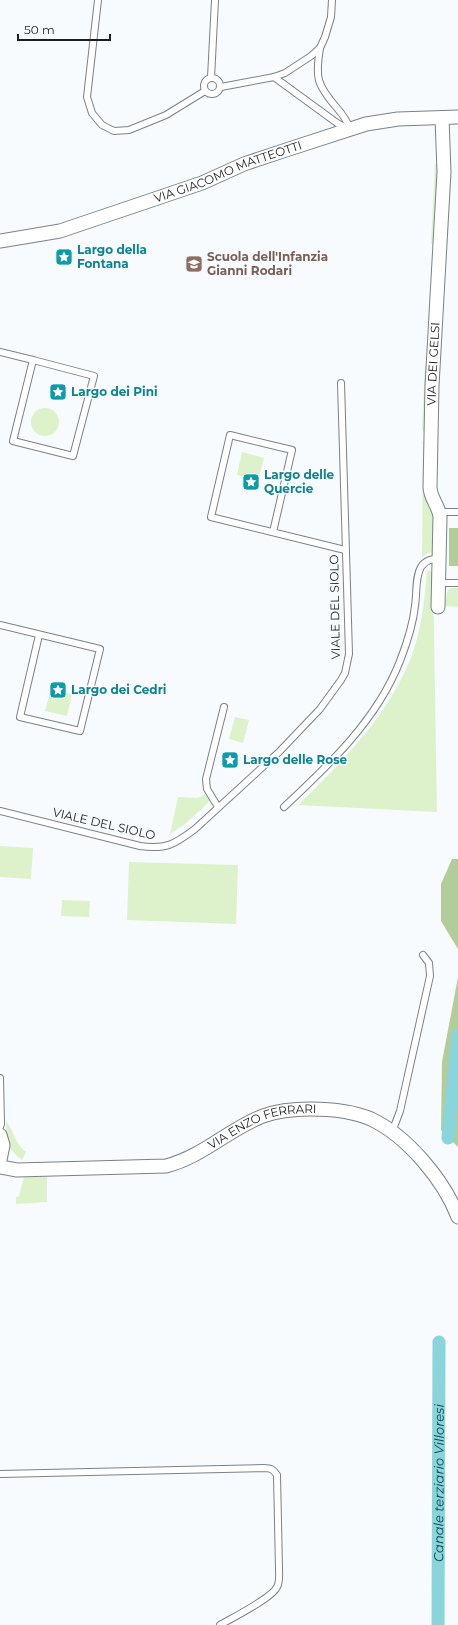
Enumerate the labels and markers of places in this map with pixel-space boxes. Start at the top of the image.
place label: Largo della Fontana [77,242,147,271]
place icon: Largo della Fontana [54,247,74,267]
place label: Scuola dell'Infanzia Gianni Rodari [207,249,328,278]
school or university icon: Scuola dell'Infanzia Gianni Rodari [184,254,204,274]
place icon: Largo dei Pini [48,382,68,402]
place label: Largo dei Pini [71,384,158,399]
place label: Largo delle Quercie [264,467,335,496]
place icon: Largo delle Quercie [241,472,261,492]
place icon: Largo dei Cedri [48,680,68,700]
place label: Largo dei Cedri [71,682,166,697]
place icon: Largo delle Rose [220,750,240,770]
place label: Largo delle Rose [243,752,348,767]

